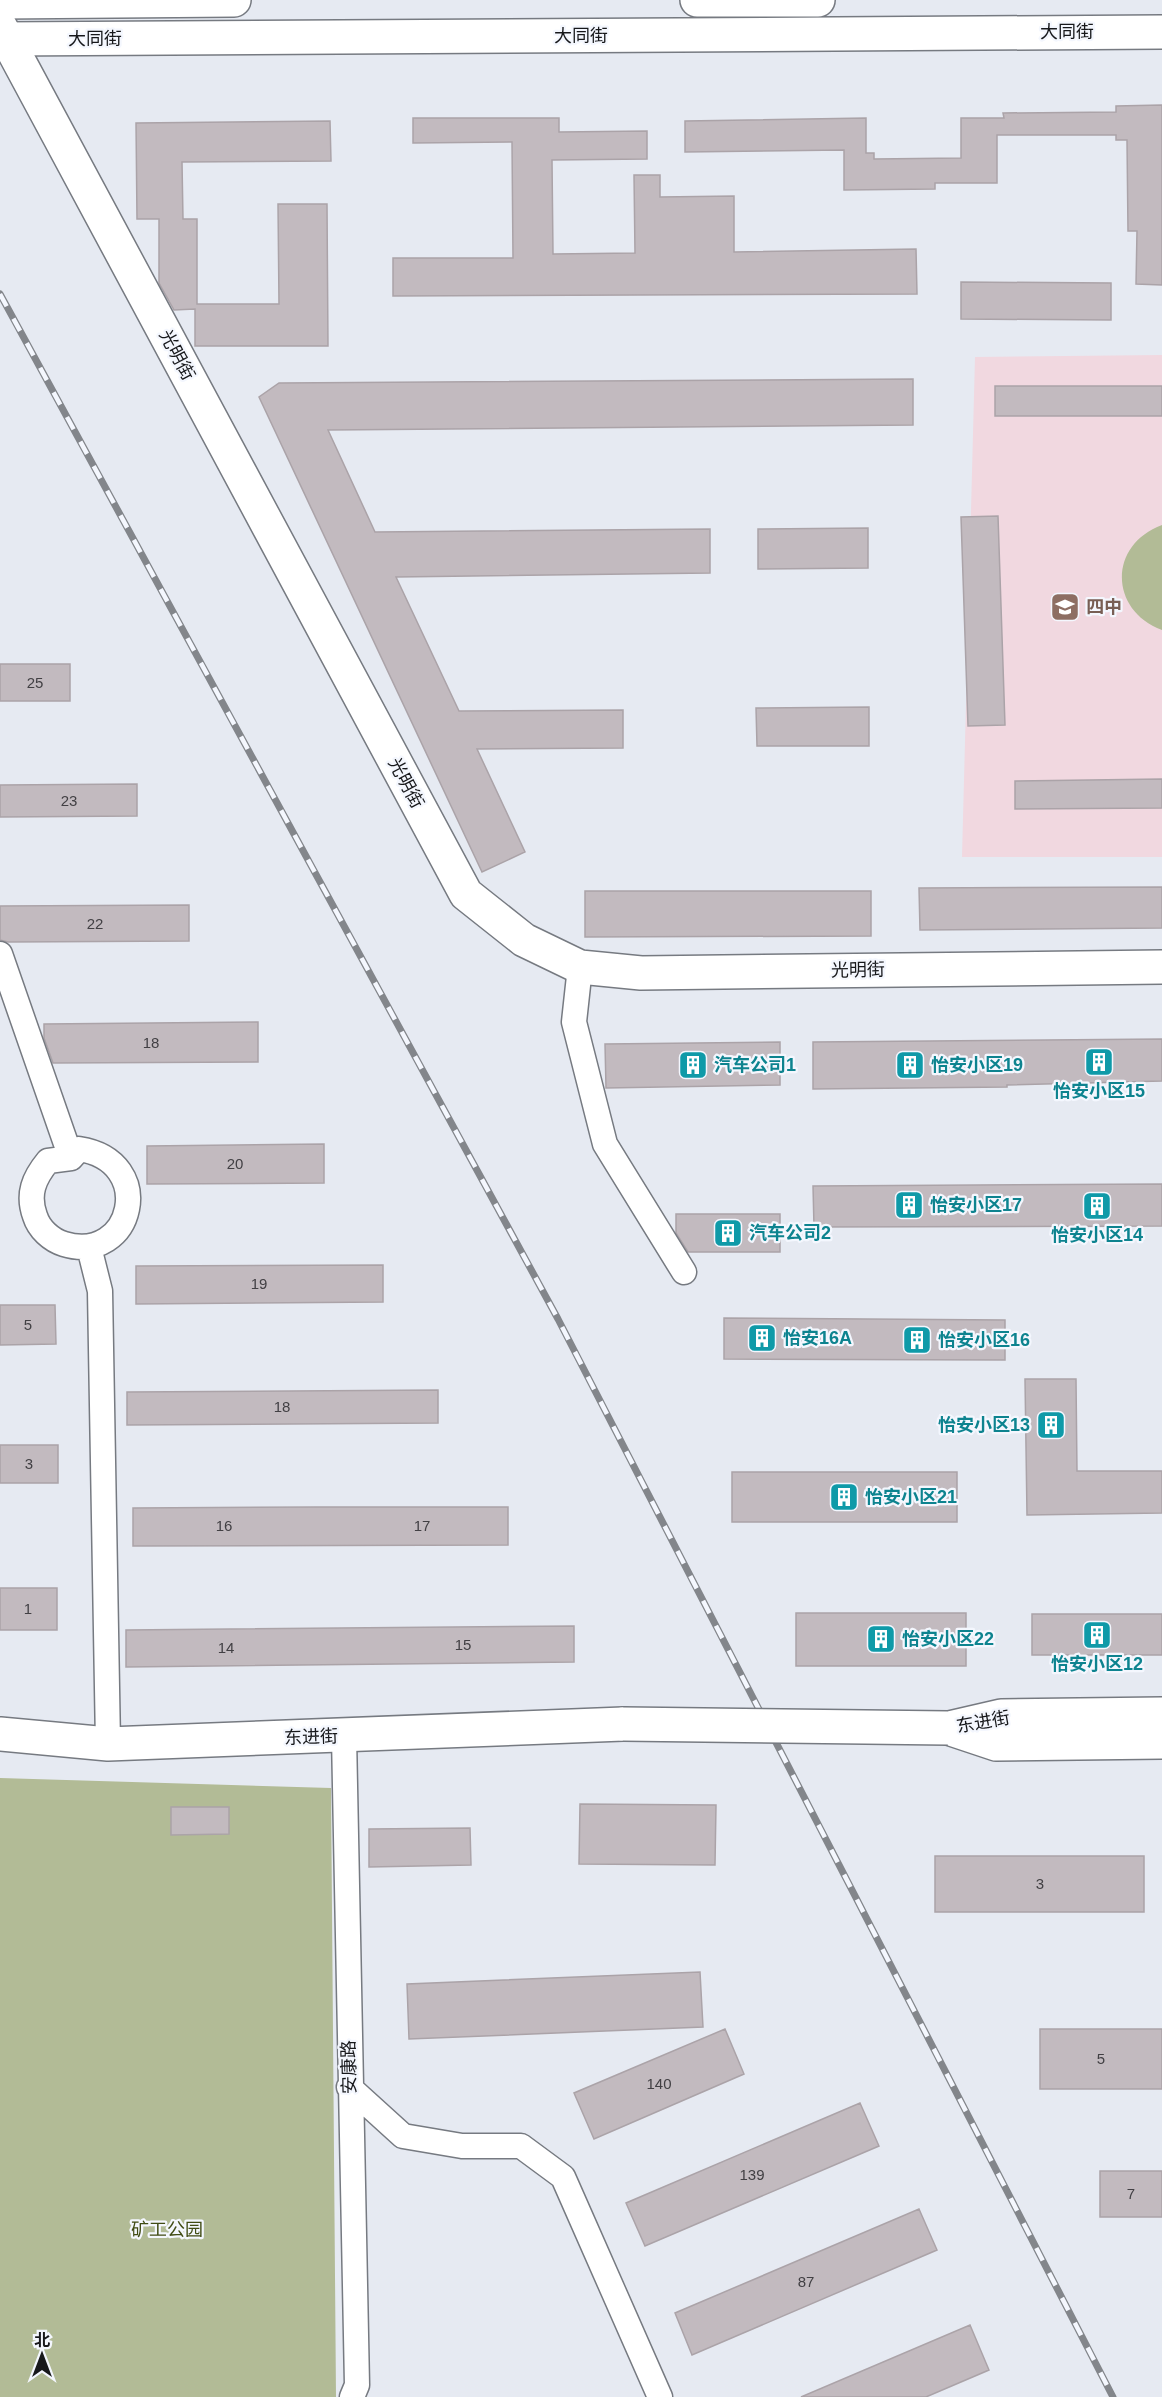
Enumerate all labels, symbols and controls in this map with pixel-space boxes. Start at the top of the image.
street label: 大同街 [1040,22,1094,42]
street label: 大同街 [554,26,608,46]
street label: 大同街 [68,29,122,49]
street label: 光明街 [155,326,199,384]
school or university icon: 四中 [1049,591,1081,623]
place label: 四中 [1086,597,1122,617]
house number: 25 [27,674,43,691]
street label: 光明街 [384,754,428,812]
house number: 23 [61,792,77,809]
house number: 22 [87,915,103,932]
street label: 光明街 [831,960,885,980]
house number: 18 [143,1034,159,1051]
building icon: 怡安小区15 [1083,1046,1115,1078]
building icon: 汽车公司1 [677,1049,709,1081]
building icon: 怡安小区19 [894,1049,926,1081]
place label: 汽车公司1 [714,1055,796,1075]
place label: 怡安小区19 [931,1055,1023,1075]
place label: 怡安小区15 [1053,1081,1145,1101]
house number: 20 [227,1155,243,1172]
building icon: 怡安小区17 [893,1189,925,1221]
building icon: 怡安小区14 [1081,1190,1113,1222]
place label: 怡安小区17 [930,1195,1022,1215]
building icon: 汽车公司2 [712,1217,744,1249]
place label: 汽车公司2 [749,1223,831,1243]
place label: 怡安小区14 [1051,1225,1143,1245]
house number: 19 [251,1275,267,1292]
house number: 5 [24,1316,32,1333]
building icon: 怡安16A [746,1322,778,1354]
building icon: 怡安小区16 [901,1324,933,1356]
place label: 怡安16A [783,1328,852,1348]
place label: 怡安小区16 [938,1330,1030,1350]
house number: 18 [274,1398,290,1415]
building icon: 怡安小区13 [1035,1409,1067,1441]
place label: 怡安小区13 [938,1415,1030,1435]
house number: 3 [25,1455,33,1472]
building icon: 怡安小区21 [828,1481,860,1513]
place label: 怡安小区21 [865,1487,957,1507]
house number: 16 [216,1517,232,1534]
house number: 17 [414,1517,430,1534]
house number: 1 [24,1600,32,1617]
building icon: 怡安小区12 [1081,1619,1113,1651]
building icon: 怡安小区22 [865,1623,897,1655]
place label: 怡安小区22 [902,1629,994,1649]
house number: 15 [455,1636,471,1653]
house number: 14 [218,1639,234,1656]
place label: 怡安小区12 [1051,1654,1143,1674]
street label: 东进街 [955,1707,1011,1737]
street label: 东进街 [284,1726,338,1748]
house number: 3 [1036,1875,1044,1892]
street label: 安康路 [339,2040,359,2094]
house number: 5 [1097,2050,1105,2067]
house number: 140 [646,2075,672,2092]
house number: 139 [739,2166,765,2183]
house number: 7 [1127,2185,1135,2202]
park label: 矿工公园 [131,2220,203,2240]
house number: 87 [798,2273,814,2290]
north arrow [12,2325,72,2385]
text: 北 [34,2332,50,2349]

